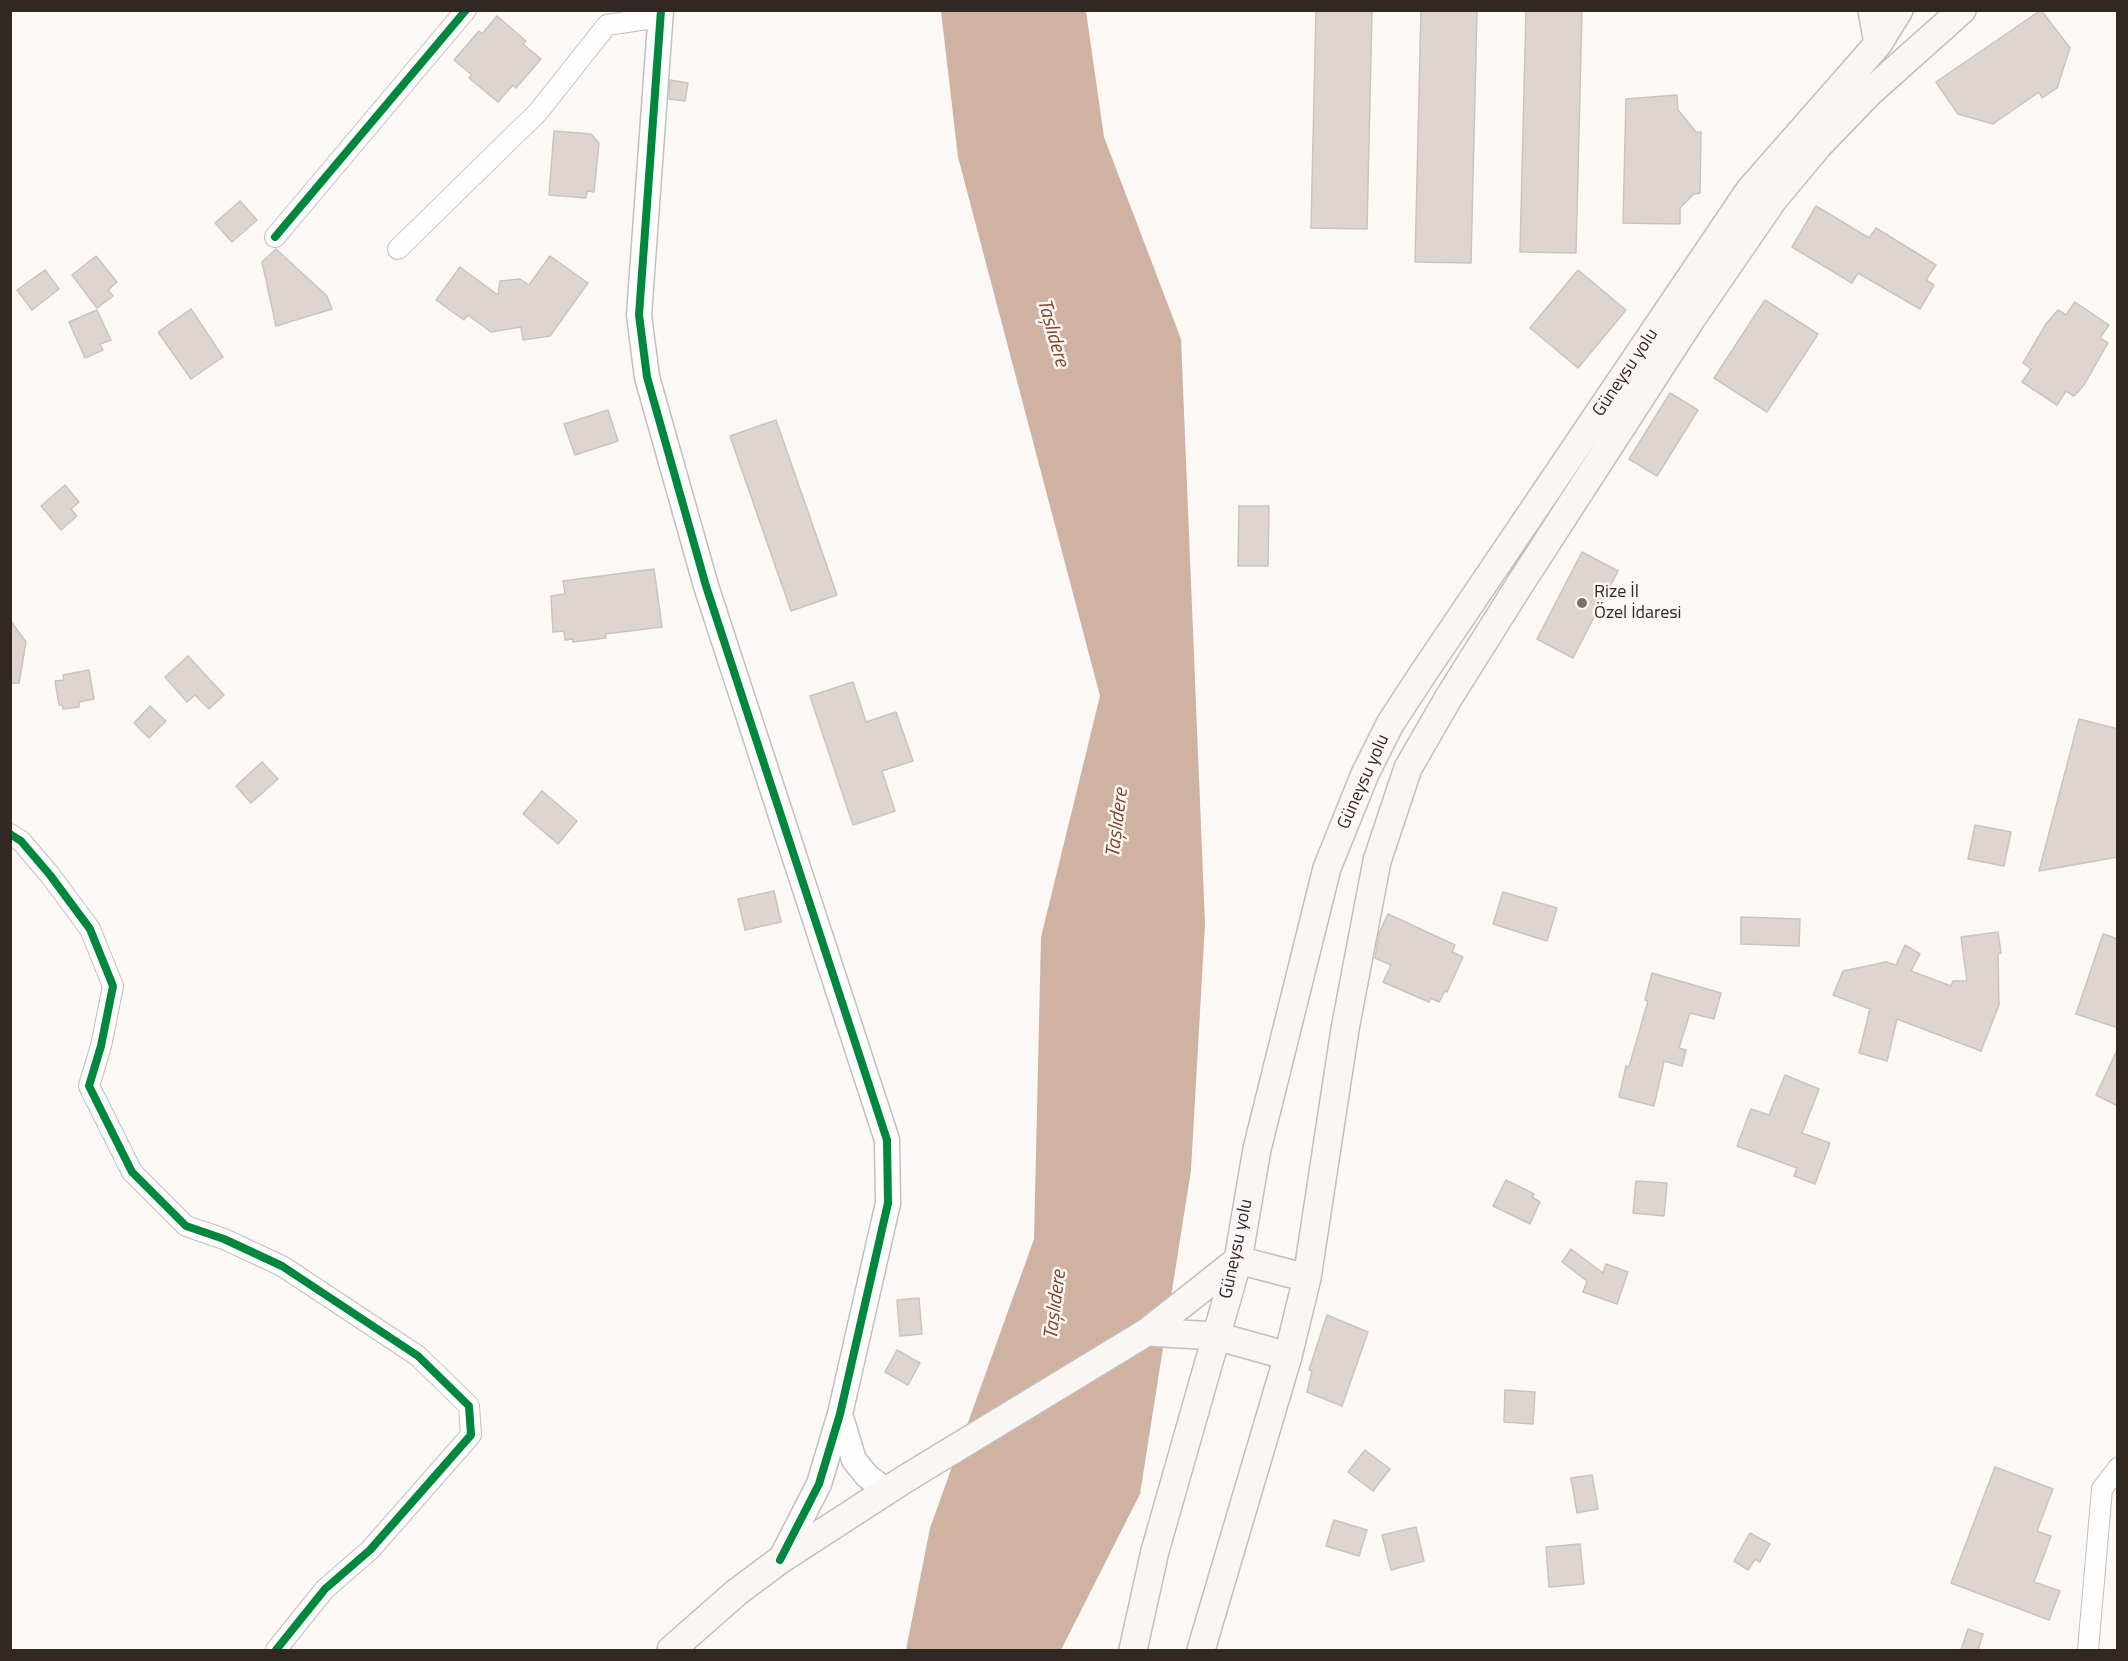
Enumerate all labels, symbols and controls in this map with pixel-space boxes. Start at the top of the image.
water label: Taşlıdere [1031,296,1073,370]
street label: Güneysu yolu [1589,325,1663,421]
place label: Rize İl Özel İdaresi [1594,582,1682,624]
marker: Rize İl Özel İdaresi [1575,596,1589,610]
street label: Güneysu yolu [1334,731,1394,833]
water label: Taşlıdere [1102,787,1134,859]
street label: Güneysu yolu [1216,1197,1258,1301]
water label: Taşlıdere [1040,1269,1072,1341]

